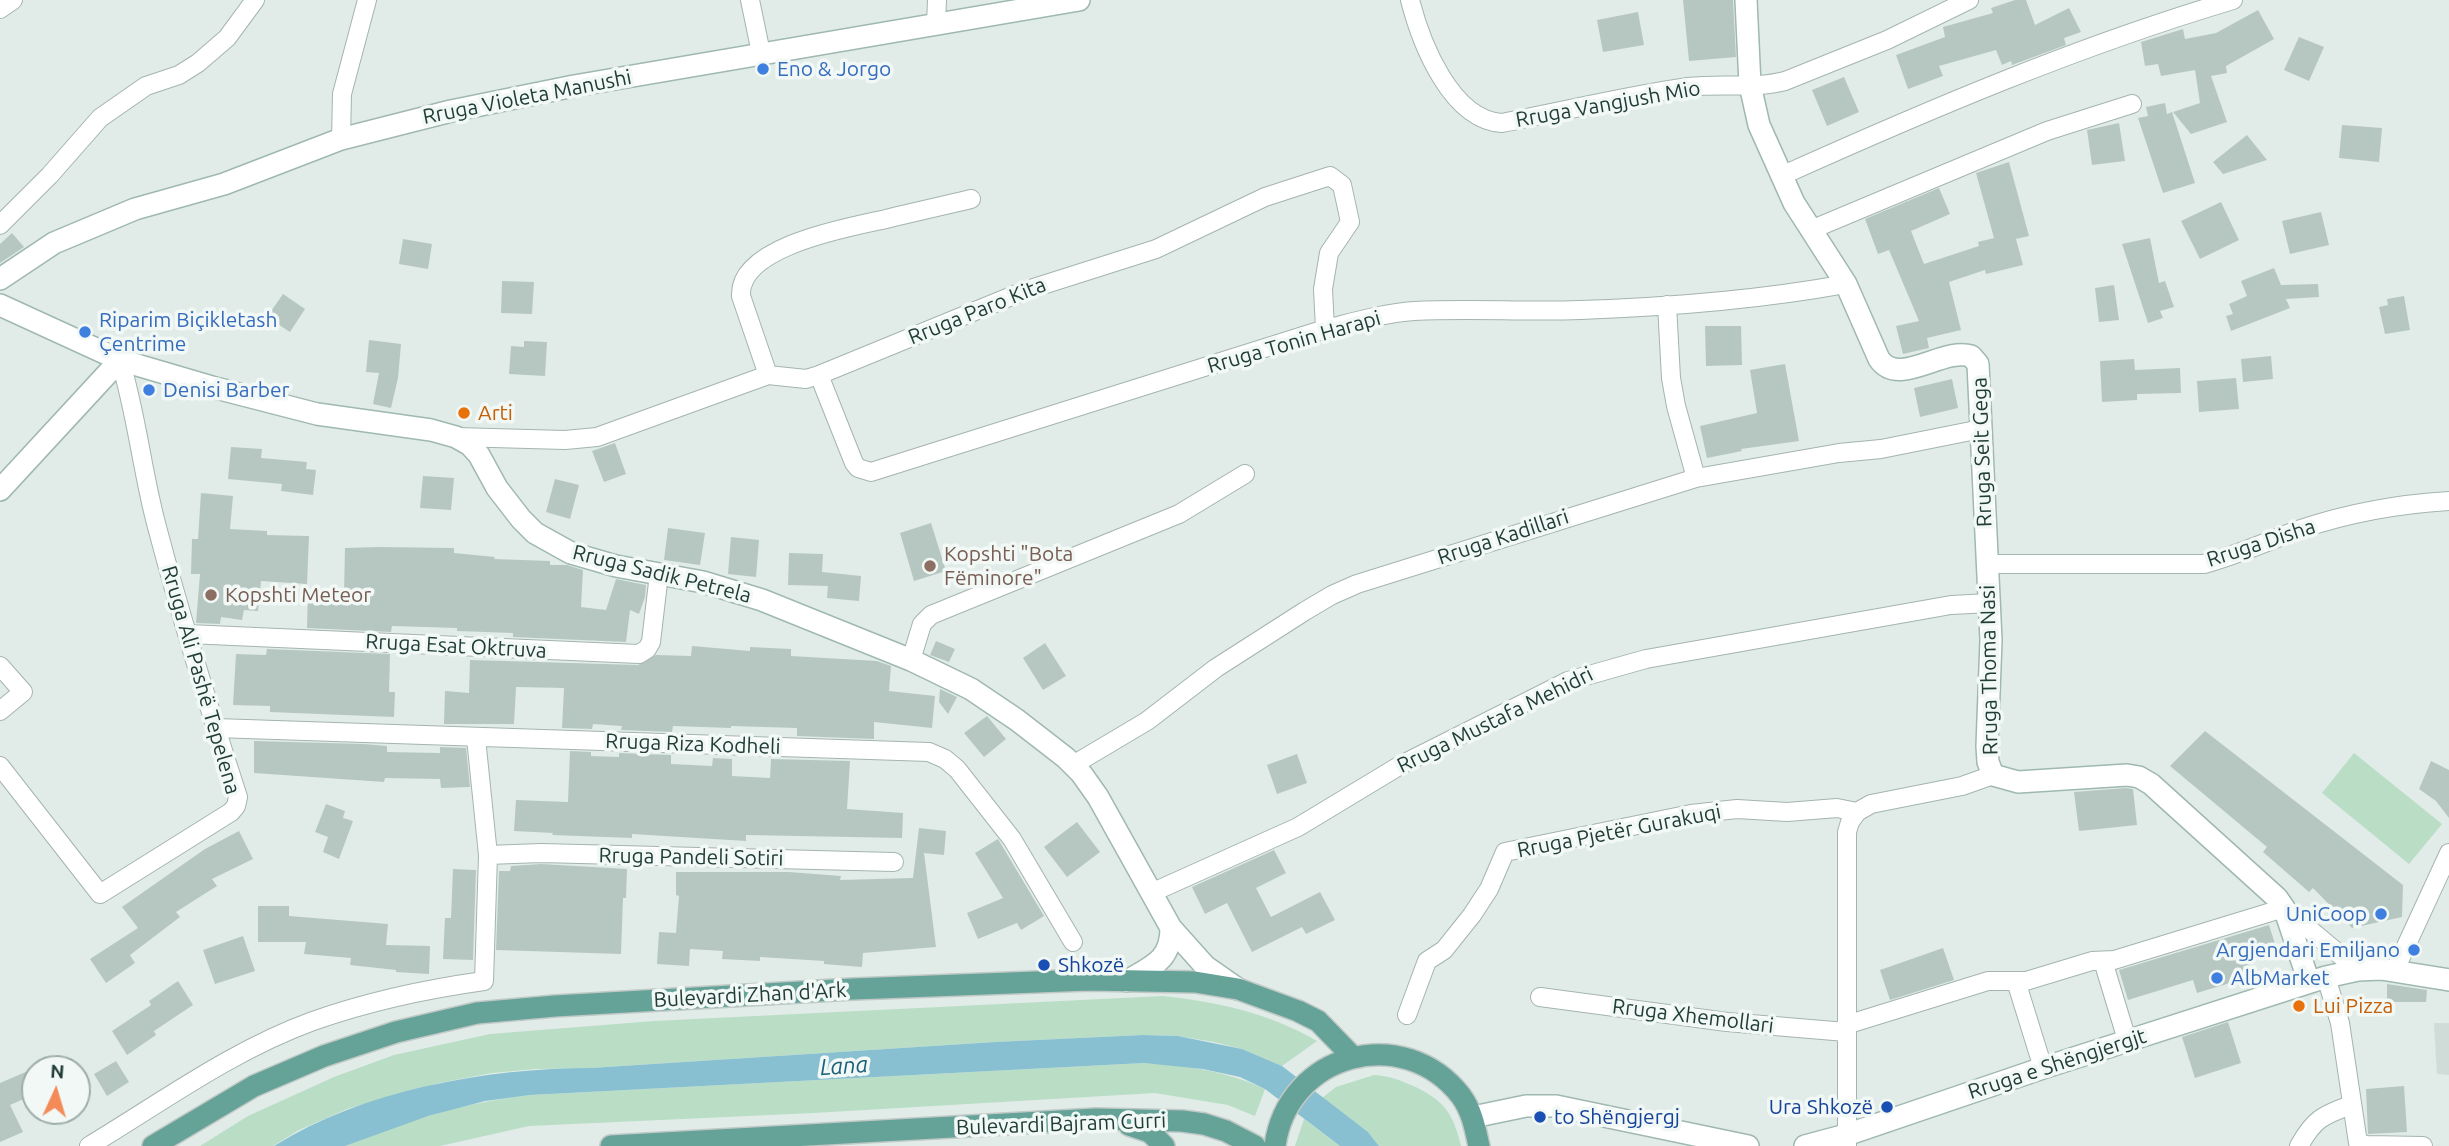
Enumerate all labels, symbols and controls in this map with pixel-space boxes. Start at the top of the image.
place label: Eno & Jorgo [777,56,891,82]
marker: Eno & Jorgo [755,61,771,77]
street label: Rruga Violeta Manushi [420,64,634,130]
street label: Rruga Vangjush Mio [1514,75,1702,133]
street label: Rruga Paro Kita [904,272,1050,350]
street label: Rruga Tonin Harapi [1204,305,1384,379]
place label: Riparim Biçikletash Çentrime [99,307,277,357]
marker: Riparim Biçikletash Çentrime [77,324,93,340]
place label: Denisi Barber [163,377,289,403]
street label: Rruga Seit Gega [1967,377,1997,527]
marker: Denisi Barber [141,382,157,398]
place label: Arti [478,400,513,426]
marker: Arti [456,405,472,421]
street label: Rruga Kadillari [1434,504,1572,570]
street label: Rruga Disha [2204,514,2318,572]
street label: Rruga Sadik Petrela [570,540,754,608]
place label: Kopshti "Bota Fëminore" [944,541,1073,591]
marker: Kopshti "Bota Fëminore" [922,558,938,574]
street label: Rruga Ali Pashë Tepelena [156,563,246,797]
place label: Kopshti Meteor [225,582,371,608]
street label: Rruga Thoma Nasi [1975,585,2003,755]
marker: Kopshti Meteor [203,587,219,603]
street label: Rruga Esat Oktruva [365,629,547,663]
street label: Rruga Mustafa Mehidri [1393,662,1597,778]
street label: Rruga Riza Kodheli [605,728,781,760]
street label: Rruga Pjetër Gurakuqi [1515,799,1723,863]
street label: Rruga Pandeli Sotiri [598,843,784,871]
place label: UniCoop [2286,901,2367,927]
marker: UniCoop [2373,906,2389,922]
place label: Argjendari Emiljano [2216,937,2400,963]
marker: Argjendari Emiljano [2406,942,2422,958]
place label: Shkozë [1058,952,1124,978]
marker: Shkozë [1036,957,1052,973]
place label: AlbMarket [2231,965,2330,991]
marker: AlbMarket [2209,970,2225,986]
street label: Bulevardi Zhan d'Ark [653,977,847,1013]
place label: Lui Pizza [2313,993,2393,1019]
street label: Rruga Xhemollari [1611,994,1775,1038]
marker: Lui Pizza [2291,998,2307,1014]
street label: Rruga e Shëngjergjt [1965,1023,2149,1105]
water label: Lana [819,1051,869,1081]
north arrow [21,1055,91,1125]
text: N [49,1060,65,1083]
place label: Ura Shkozë [1769,1094,1873,1120]
marker: Ura Shkozë [1879,1099,1895,1115]
place label: to Shëngjergj [1554,1104,1680,1130]
street label: Bulevardi Bajram Curri [956,1108,1166,1140]
marker: to Shëngjergj [1532,1109,1548,1125]

